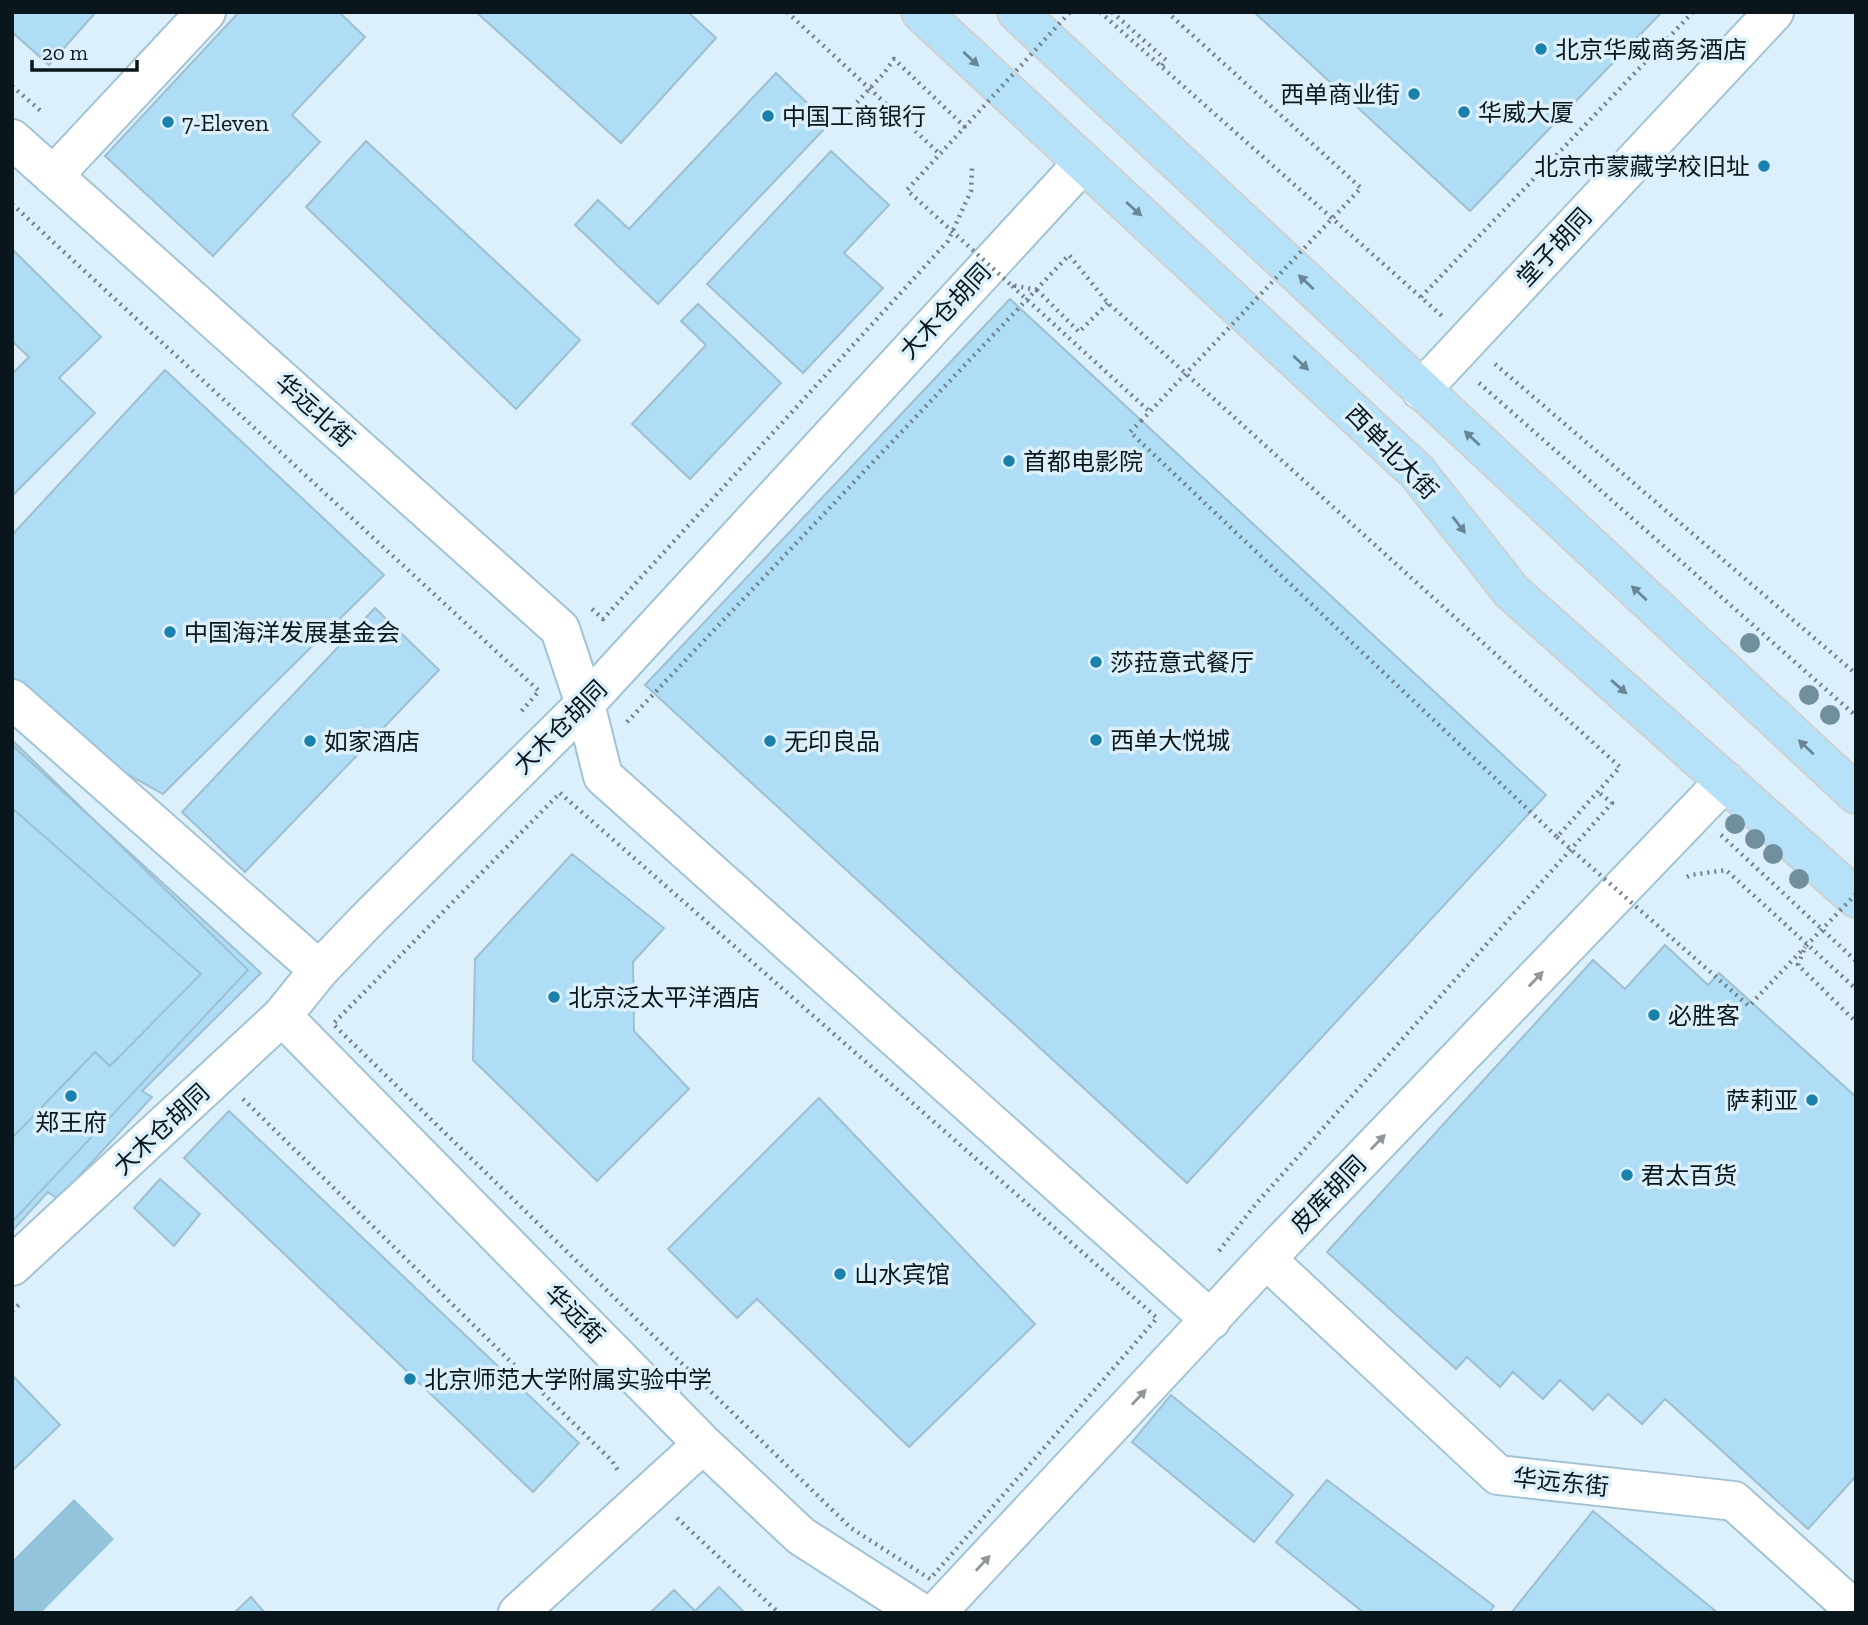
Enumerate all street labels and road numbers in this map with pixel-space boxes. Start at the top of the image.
street label: 堂子胡同 [1511,202,1597,292]
street label: 大木仓胡同 [893,257,997,365]
street label: 华远北街 [270,367,360,453]
street label: 西单北大街 [1340,399,1444,505]
street label: 大木仓胡同 [507,674,613,780]
street label: 大木仓胡同 [107,1077,215,1181]
street label: 皮库胡同 [1284,1149,1372,1239]
street label: 华远街 [539,1278,611,1350]
street label: 华远东街 [1512,1463,1610,1501]

